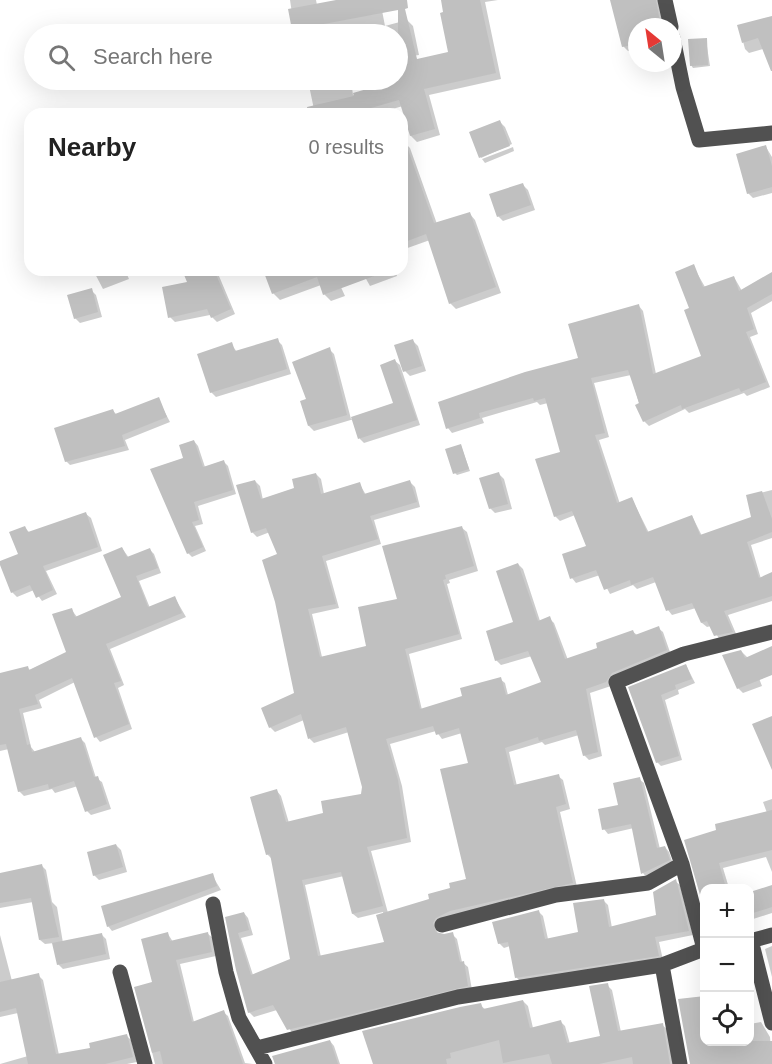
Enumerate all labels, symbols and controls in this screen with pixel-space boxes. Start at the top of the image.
north arrow [628,18,682,72]
search box [24,24,408,90]
icon: search [45,41,78,74]
text: Search here [93,44,213,69]
text: Nearby [48,132,136,162]
text: 0 results [308,136,384,158]
map controls [700,884,754,1046]
button: + [700,884,754,938]
button: − [700,938,754,992]
button: locate [700,992,754,1046]

